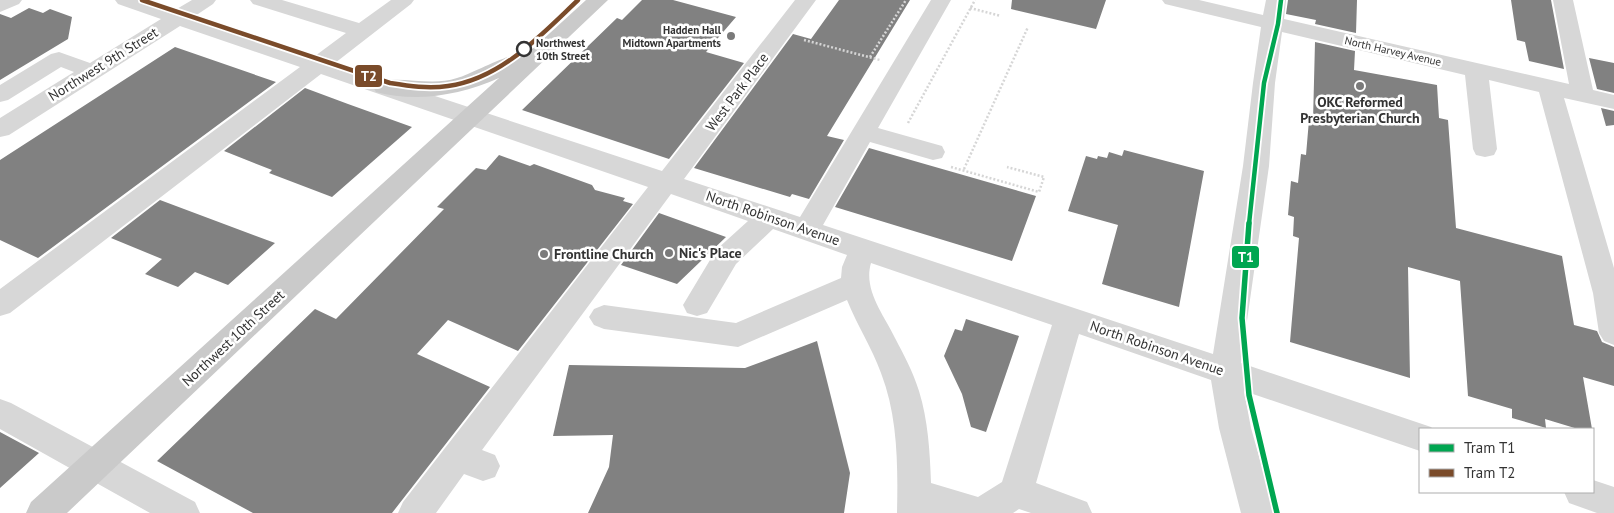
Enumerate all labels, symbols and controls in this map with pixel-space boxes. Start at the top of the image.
street label: Northwest 9th Street [45,23,161,105]
place label: Hadden Hall Midtown Apartments [622,23,722,50]
marker: Hadden Hall Midtown Apartments [725,30,737,42]
street label: North Harvey Avenue [1343,33,1443,69]
place label: Northwest 10th Street [536,36,590,63]
marker: Northwest 10th Street [516,41,532,57]
street label: West Park Place [702,49,772,135]
line badge: T2 [354,64,383,88]
text: T2 [361,67,377,85]
marker: OKC Reformed Presbyterian Church [1354,80,1366,92]
place label: OKC Reformed Presbyterian Church [1300,93,1420,127]
street label: North Robinson Avenue [704,187,842,249]
place label: Nic's Place [679,244,742,262]
place label: Frontline Church [554,245,654,263]
line badge: T1 [1231,245,1260,269]
marker: Nic's Place [663,247,675,259]
marker: Frontline Church [538,248,550,260]
text: T1 [1238,248,1254,266]
street label: Northwest 10th Street [178,286,288,390]
street label: North Robinson Avenue [1088,317,1226,379]
legend [1419,428,1594,493]
text: Tram T1 [1464,438,1516,457]
text: Tram T2 [1464,463,1516,482]

